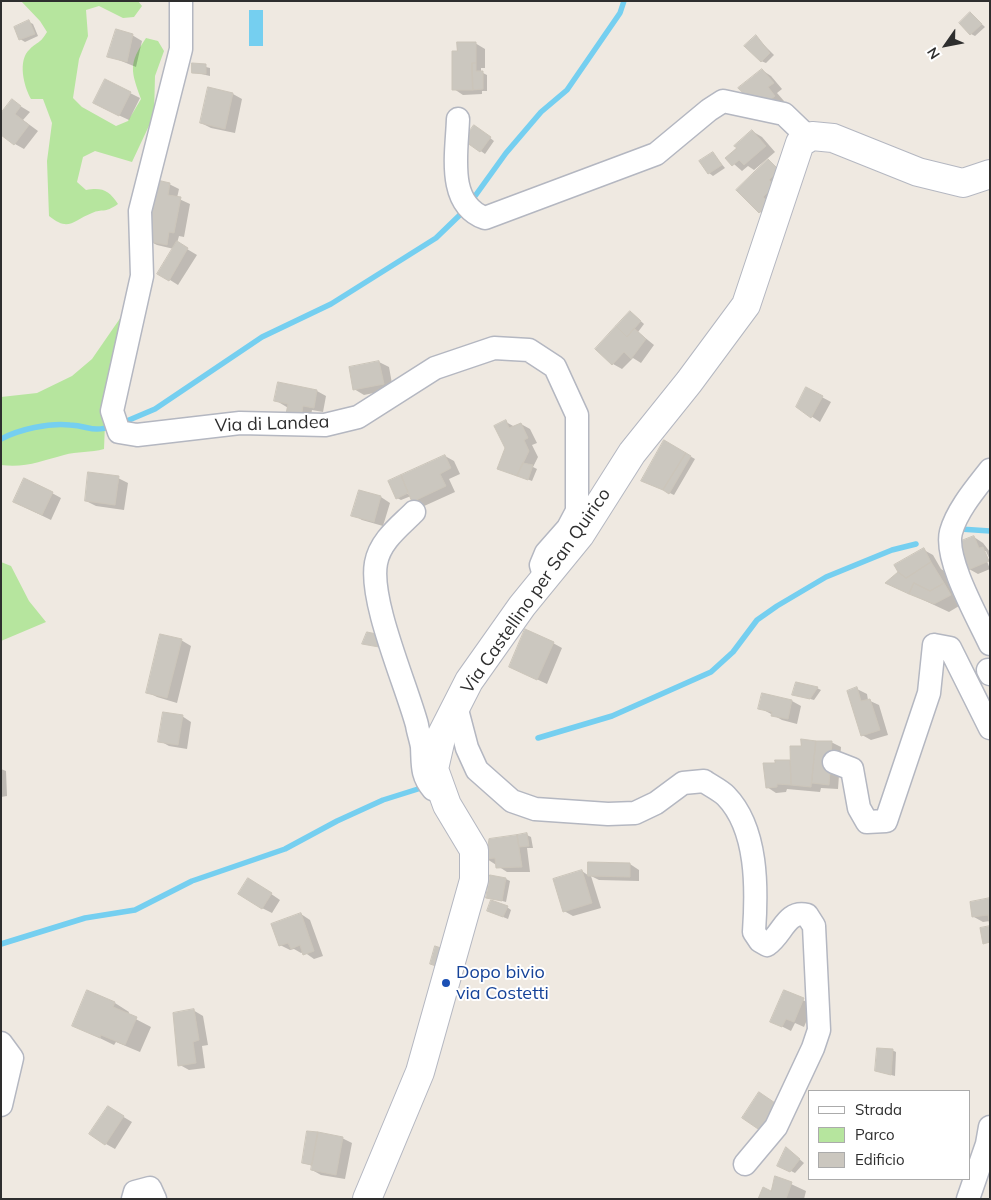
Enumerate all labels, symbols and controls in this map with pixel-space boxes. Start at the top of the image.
north arrow [921,20,971,70]
text: N [923,44,944,63]
street label: Via di Landea [214,411,330,437]
street label: Via Castellino per San Quirico [457,484,615,698]
place label: Dopo bivio via Costetti [456,962,549,1004]
marker: Dopo bivio via Costetti [440,977,452,989]
legend [808,1090,971,1180]
text: Strada [855,1100,902,1119]
text: Parco [855,1125,895,1144]
text: Edificio [855,1150,905,1169]

